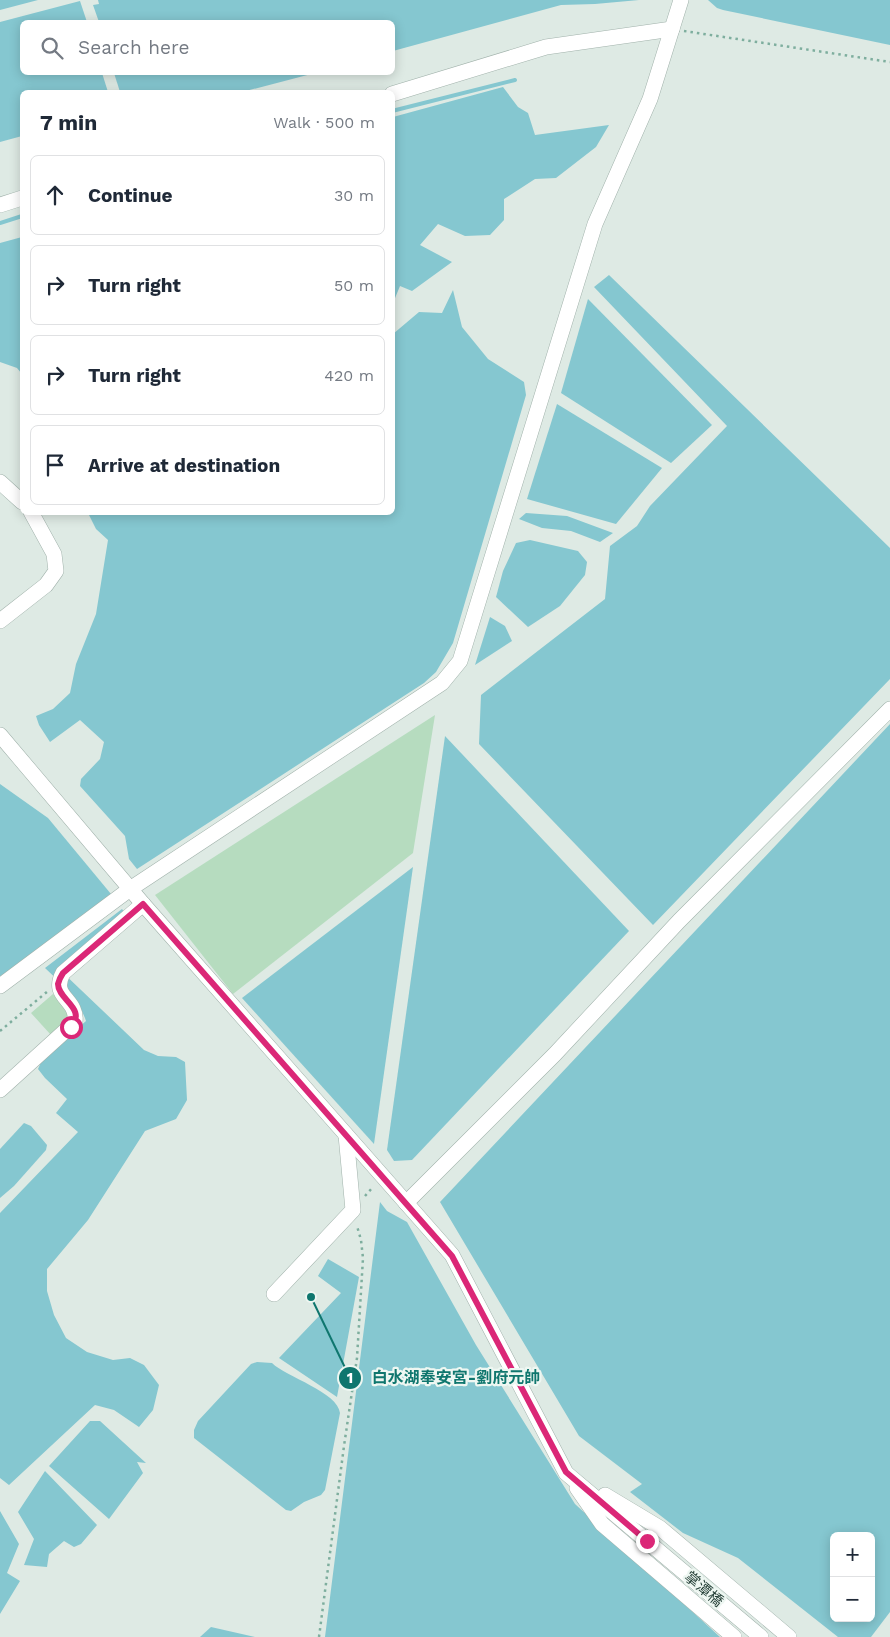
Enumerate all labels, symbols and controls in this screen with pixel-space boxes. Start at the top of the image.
search box [20,20,395,75]
icon: search [38,34,66,62]
text: Search here [78,36,189,59]
text: 7 min [40,110,97,135]
text: Walk · 500 m [273,113,375,132]
icon: ahead [41,181,69,209]
text: Continue [88,184,172,207]
text: 30 m [334,186,374,205]
icon: right [41,271,69,299]
text: Turn right [88,274,181,297]
text: 50 m [334,276,374,295]
icon: right [41,361,69,389]
text: Turn right [88,364,181,387]
text: 420 m [324,366,374,385]
icon: arrive [41,451,69,479]
text: Arrive at destination [88,454,280,477]
route start [60,1016,83,1039]
callout: 白水湖奉安宮-劉府元帥 [337,1362,551,1393]
text: 白水湖奉安宮-劉府元帥 [372,1368,540,1387]
text: 1 [347,1369,353,1387]
route end [636,1530,659,1553]
map controls [830,1532,875,1622]
button: + [830,1532,875,1577]
street label: 掌潭橋 [681,1568,727,1610]
button: − [830,1577,875,1622]

